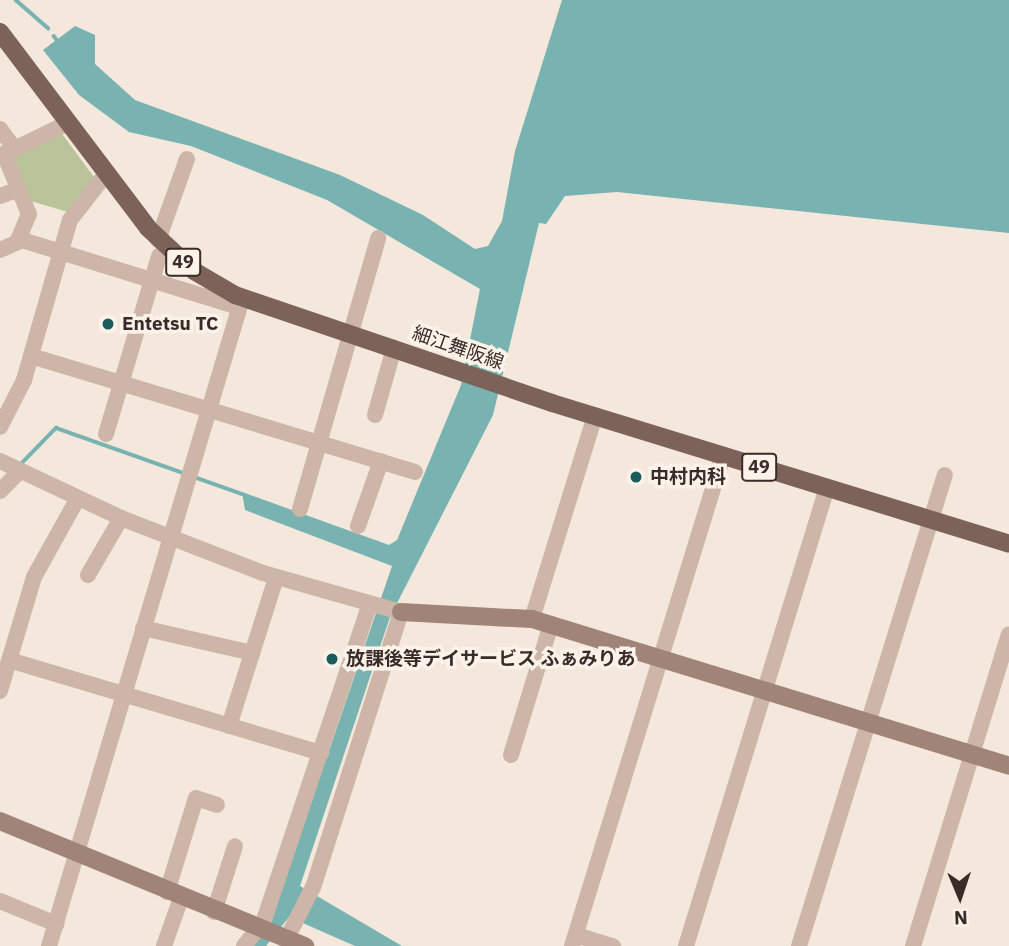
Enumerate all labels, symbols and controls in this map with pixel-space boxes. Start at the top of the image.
road number: 49 [164,248,202,276]
place label: Entetsu TC [122,313,218,335]
marker: Entetsu TC [100,316,116,332]
street label: 細江舞阪線 [409,322,507,374]
road number: 49 [740,452,778,481]
place label: 中村内科 [650,466,726,488]
marker: 中村内科 [628,469,644,485]
place label: 放課後等デイサービス ふぁみりあ [346,648,635,670]
marker: 放課後等デイサービス ふぁみりあ [324,651,340,667]
north arrow [925,862,995,932]
text: N [953,906,968,930]

